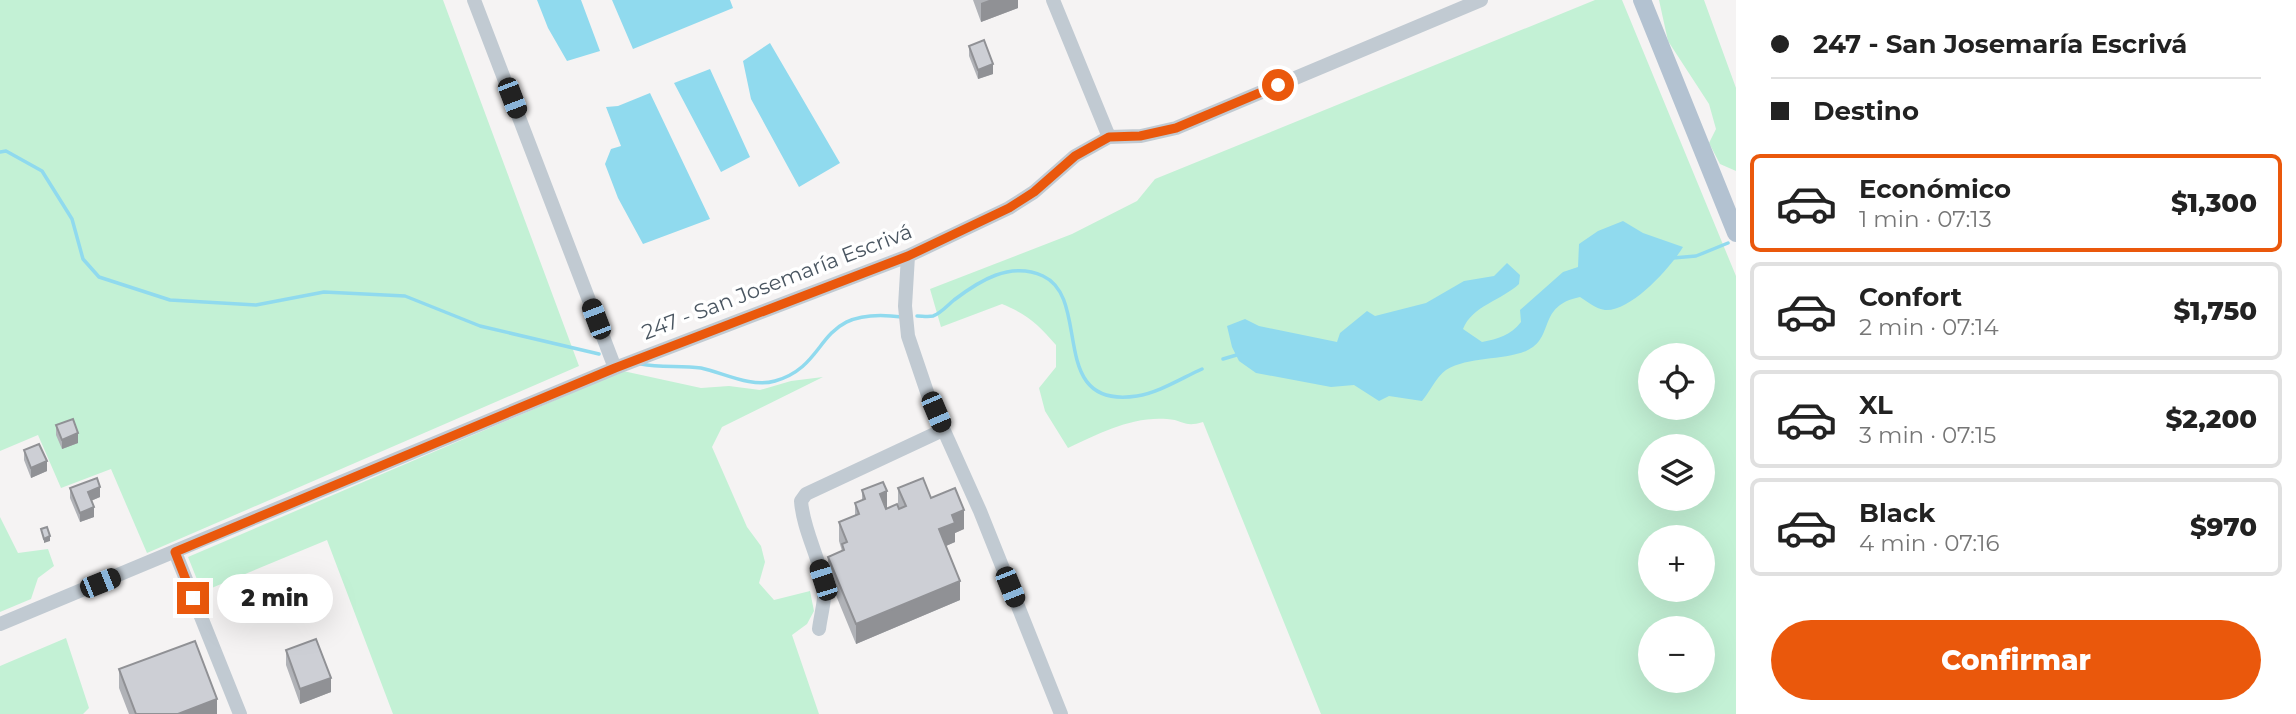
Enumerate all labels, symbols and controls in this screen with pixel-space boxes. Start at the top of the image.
text: 247 - San Josemaría Escrivá [1813,28,2187,60]
route start [1262,69,1294,101]
car [495,75,530,121]
text: Destino [1813,95,1919,127]
icon: car [1775,172,1838,235]
text: Económico [1859,173,2011,205]
text: $1,300 [2171,187,2257,219]
text: 1 min · 07:13 [1859,205,1992,233]
street label: 247 - San Josemaría Escrivá [638,218,915,345]
icon: car [1775,280,1838,343]
text: Confort [1859,281,1962,313]
text: $1,750 [2173,295,2257,327]
car [579,296,614,342]
text: 2 min · 07:14 [1859,313,1999,341]
map controls [1638,343,1715,693]
button: locate [1638,343,1715,420]
icon: car [1775,388,1838,451]
car [919,389,954,435]
text: XL [1859,389,1893,421]
text: $2,200 [2166,403,2257,435]
text: 3 min · 07:15 [1859,421,1996,449]
button: layers [1638,434,1715,511]
icon: car [1775,496,1838,559]
text: Black [1859,497,1935,529]
text: $970 [2190,511,2257,543]
button: + [1638,525,1715,602]
text: 4 min · 07:16 [1859,529,2000,557]
car [807,557,840,603]
car [993,564,1028,610]
car [77,565,124,601]
callout: 2 min [218,574,333,622]
route end [177,582,209,614]
text: 2 min [241,584,309,612]
button: − [1638,616,1715,693]
button: Confirmar [1771,620,2261,700]

